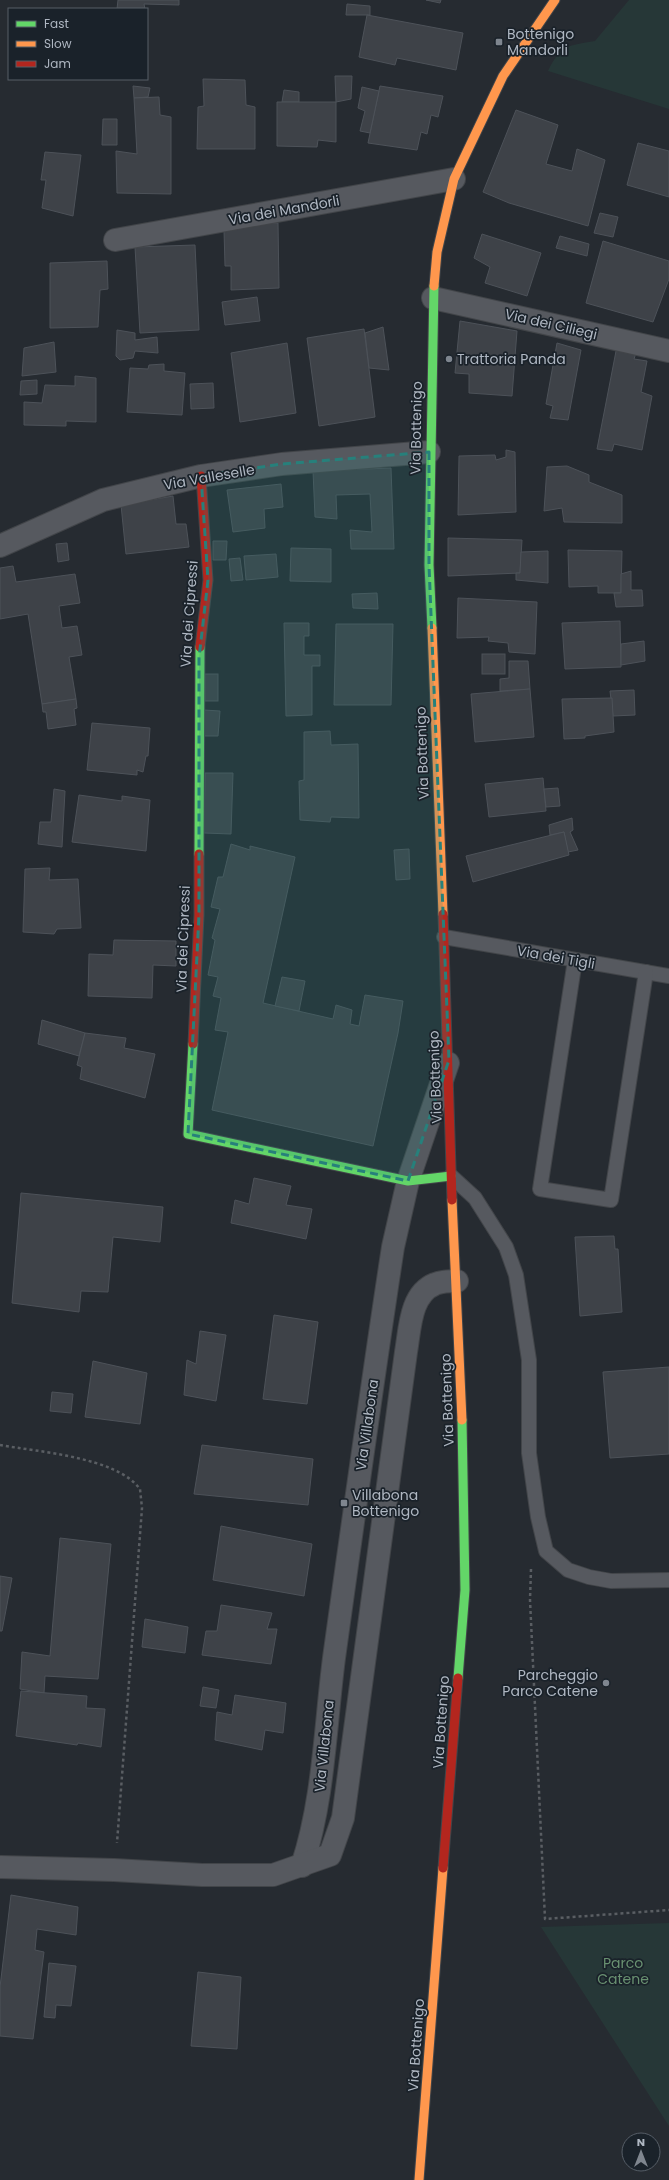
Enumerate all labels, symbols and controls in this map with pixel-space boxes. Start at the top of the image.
legend [8,8,148,80]
text: Fast [44,15,69,32]
place label: Bottenigo Mandorli [507,24,574,60]
text: Slow [44,35,72,52]
marker: Bottenigo Mandorli [494,37,504,47]
text: Jam [44,55,71,72]
street label: Via dei Mandorli [227,190,341,230]
street label: Via dei Ciliegi [503,304,599,344]
place label: Trattoria Panda [457,349,566,369]
marker: Trattoria Panda [444,354,454,364]
street label: Via Bottenigo [405,381,427,475]
street label: Via Valleselle [162,459,256,495]
street label: Via dei Cipressi [175,560,203,668]
street label: Via Bottenigo [410,706,434,800]
street label: Via dei Cipressi [171,885,195,993]
street label: Via dei Tigli [515,940,597,974]
street label: Via Bottenigo [423,1030,447,1124]
street label: Via Bottenigo [435,1353,459,1447]
street label: Via Villabona [351,1378,383,1472]
place label: Villabona Bottenigo [352,1485,419,1521]
marker: Villabona Bottenigo [339,1498,349,1508]
place label: Parcheggio Parco Catene [502,1665,598,1701]
street label: Via Bottenigo [428,1675,454,1769]
marker: Parcheggio Parco Catene [601,1678,611,1688]
street label: Via Villabona [309,1699,339,1793]
park label: Parco Catene [597,1953,649,1989]
street label: Via Bottenigo [403,1998,429,2092]
north arrow [621,2132,661,2172]
text: N [637,2134,645,2150]

